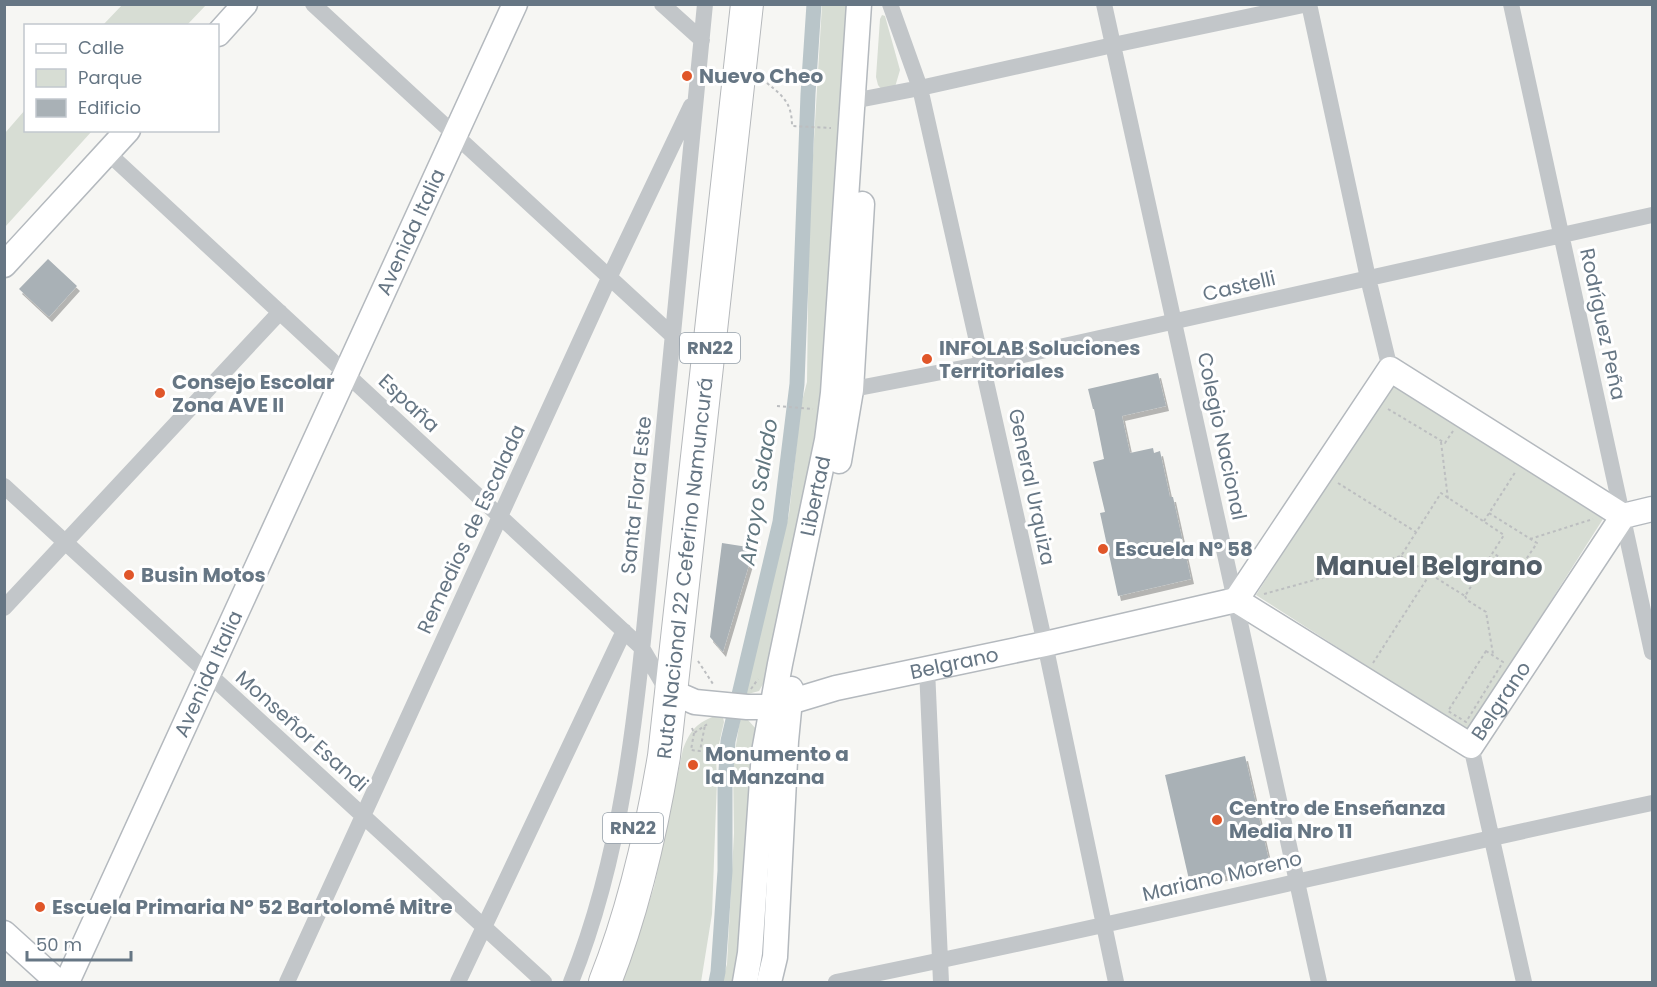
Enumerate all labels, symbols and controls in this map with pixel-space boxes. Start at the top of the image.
legend [24,24,219,132]
text: Calle [78,35,124,60]
place label: Nuevo Cheo [699,62,823,90]
text: Parque [78,65,142,90]
marker: Nuevo Cheo [680,69,694,83]
text: Edificio [78,95,141,120]
street label: Avenida Italia [369,164,452,300]
street label: Rodríguez Peña [1573,246,1633,402]
street label: Castelli [1200,264,1278,308]
road number: RN22 [680,333,740,363]
place label: INFOLAB Soluciones Territoriales [939,334,1140,385]
street label: Colegio Nacional [1191,350,1253,522]
marker: INFOLAB Soluciones Territoriales [920,352,934,366]
place label: Consejo Escolar Zona AVE II [172,368,335,419]
street label: España [372,368,446,438]
street label: Ruta Nacional 22 Ceferino Namuncurá [650,376,720,760]
marker: Consejo Escolar Zona AVE II [153,386,167,400]
street label: General Urquiza [1002,406,1062,568]
street label: Santa Flora Este [614,415,658,575]
water label: Arroyo Salado [732,416,784,568]
street label: Remedios de Escalada [410,420,532,638]
street label: Libertad [793,453,837,539]
place label: Escuela Nº 58 [1115,535,1253,563]
marker: Escuela Nº 58 [1096,542,1110,556]
district label: Manuel Belgrano [1315,548,1543,584]
place label: Busin Motos [141,561,266,589]
marker: Busin Motos [122,568,136,582]
street label: Avenida Italia [167,606,249,742]
street label: Belgrano [907,640,1001,686]
street label: Belgrano [1464,656,1537,746]
street label: Monseñor Esandi [230,664,374,798]
place label: Monumento a la Manzana [705,740,849,791]
marker: Monumento a la Manzana [686,758,700,772]
place label: Centro de Enseñanza Media Nro 11 [1229,794,1446,845]
road number: RN22 [603,813,663,843]
marker: Centro de Enseñanza Media Nro 11 [1210,813,1224,827]
street label: Mariano Moreno [1139,844,1305,908]
place label: Escuela Primaria Nº 52 Bartolomé Mitre [52,893,453,921]
marker: Escuela Primaria Nº 52 Bartolomé Mitre [33,900,47,914]
scale bar [27,924,130,962]
text: 50 m [36,932,82,957]

